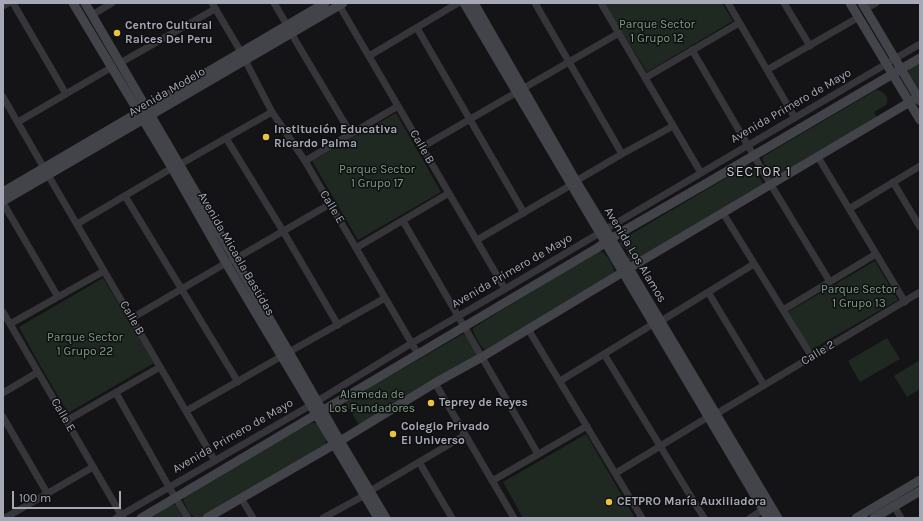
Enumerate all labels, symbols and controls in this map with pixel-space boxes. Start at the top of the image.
park label: Parque Sector 1 Grupo 12 [619,18,695,46]
place label: Centro Cultural Raices Del Peru [125,19,213,47]
marker: Centro Cultural Raices Del Peru [112,28,122,38]
street label: Avenida Modelo [126,64,208,120]
street label: Avenida Primero de Mayo [728,66,854,146]
place label: Institución Educativa Ricardo Palma [274,123,397,151]
street label: Calle B [406,127,438,167]
marker: Institución Educativa Ricardo Palma [261,132,271,142]
park label: Parque Sector 1 Grupo 17 [339,163,415,191]
district label: SECTOR 1 [726,164,792,180]
street label: Calle E [316,188,348,226]
street label: Avenida Micaela Bastidas [195,190,277,318]
street label: Avenida Los Alamos [601,205,669,305]
street label: Avenida Primero de Mayo [449,231,575,311]
park label: Parque Sector 1 Grupo 13 [821,283,897,311]
street label: Calle B [116,298,148,338]
park label: Parque Sector 1 Grupo 22 [47,331,123,359]
street label: Calle 2 [799,337,837,369]
park label: Alameda de Los Fundadores [329,388,415,416]
street label: Calle E [48,396,78,434]
street label: Avenida Primero de Mayo [170,396,296,476]
place label: Teprey de Reyes [439,396,528,410]
marker: Teprey de Reyes [426,398,436,408]
place label: Colegio Privado El Universo [401,420,489,448]
marker: Colegio Privado El Universo [388,429,398,439]
scale bar [14,483,123,509]
text: 100 m [19,491,51,505]
place label: CETPRO María Auxiliadora [617,495,766,509]
marker: CETPRO María Auxiliadora [604,497,614,507]

